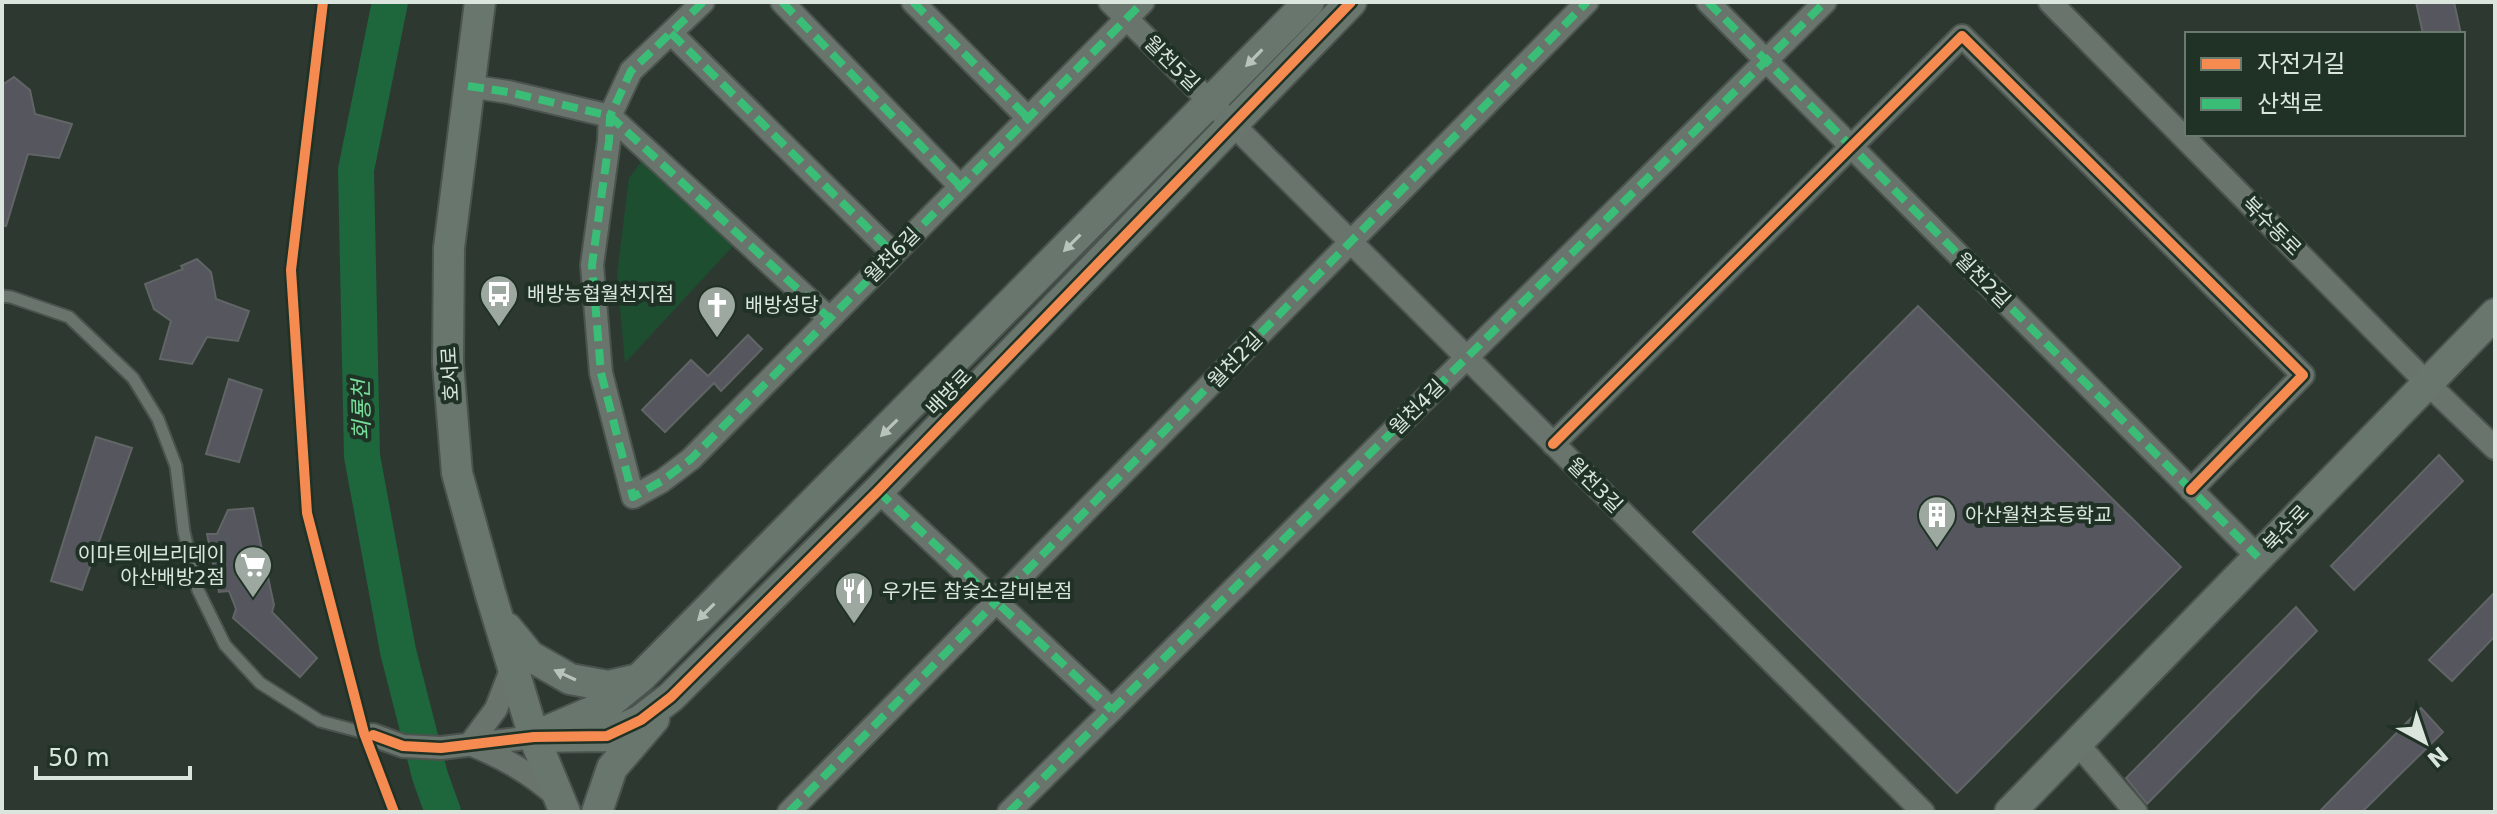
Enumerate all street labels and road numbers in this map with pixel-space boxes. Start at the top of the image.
street label: 월천5길 [1139,30,1205,96]
street label: 북수동로 [2237,191,2307,261]
street label: 월천6길 [859,222,925,288]
street label: 월천2길 [1950,247,2016,313]
street label: 월천2길 [1203,327,1267,393]
street label: 호서로 [437,346,463,402]
street label: 배방로 [921,364,977,420]
street label: 월천4길 [1384,374,1450,440]
street label: 월천3길 [1562,452,1628,518]
street label: 북수로 [2258,500,2314,556]

